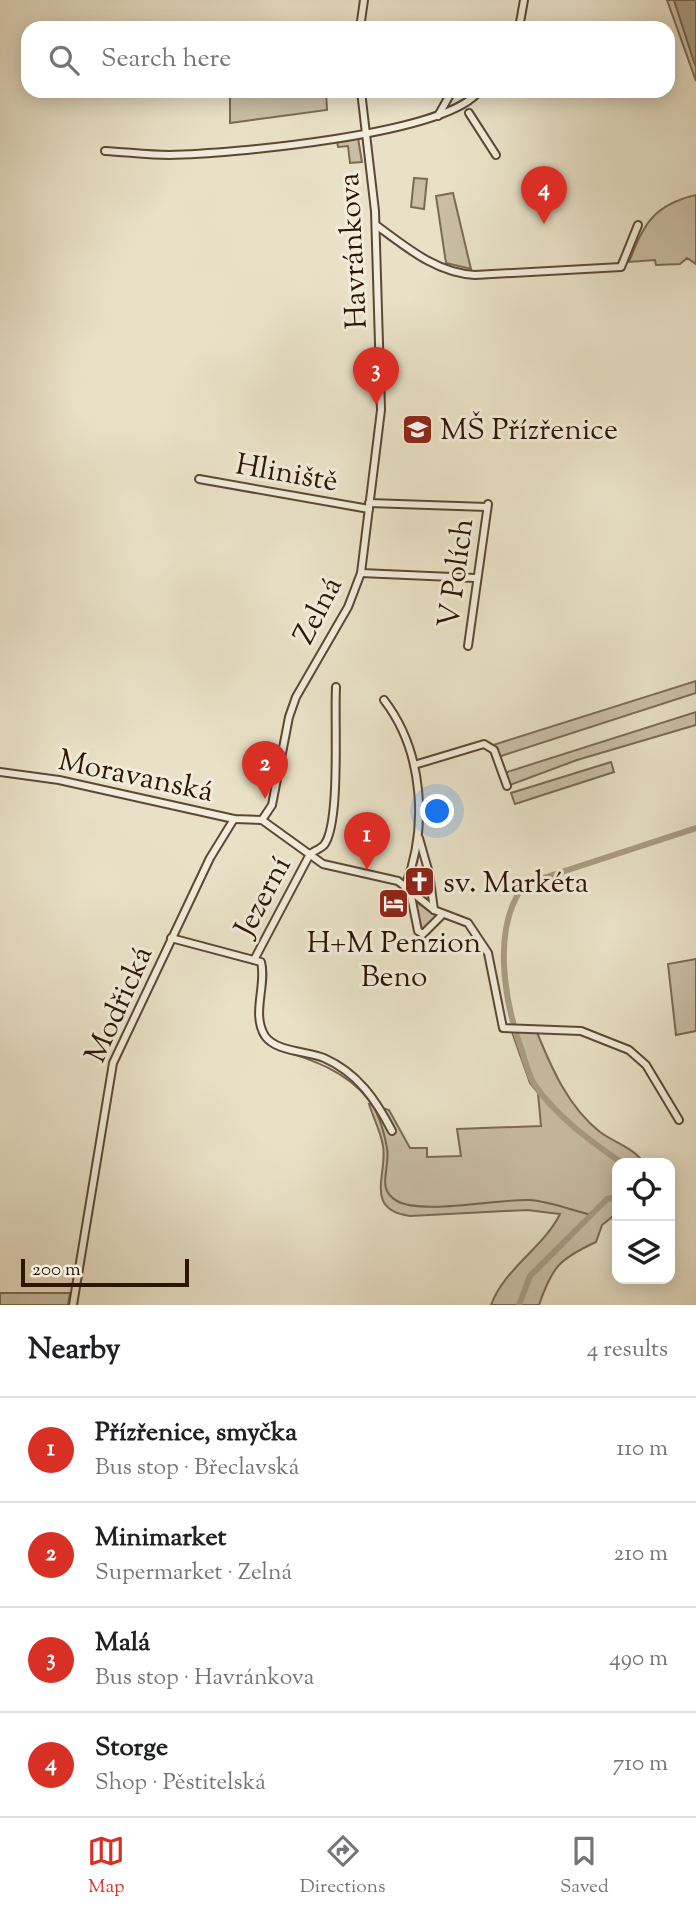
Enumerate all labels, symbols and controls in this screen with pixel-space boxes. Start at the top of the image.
search box [21,21,675,98]
icon: search [45,41,83,79]
text: Search here [101,41,231,78]
pin: 4 [521,166,567,224]
street label: Havránkova [329,171,380,330]
pin: 3 [353,347,399,405]
place label: MŠ Přízřenice [440,410,618,453]
school or university icon: MŠ Přízřenice [400,412,434,446]
street label: Hliniště [232,444,341,505]
street label: V Polích [429,515,486,631]
street label: Zelná [284,570,354,652]
street label: Moravanská [54,740,217,815]
pin: 2 [242,741,288,799]
your location [420,794,454,828]
pin: 1 [344,812,390,870]
street label: Jezerní [224,849,303,947]
place label: sv. Markéta [443,863,589,906]
church icon: sv. Markéta [403,865,437,899]
hotel icon: H+M Penzion Beno [377,887,411,921]
place label: H+M Penzion Beno [307,923,482,1000]
street label: Modřická [76,940,165,1070]
map controls [612,1158,675,1284]
button: locate [612,1158,675,1221]
button: layers [612,1221,675,1284]
scale bar [21,1256,189,1288]
text: 200 m [32,1257,81,1284]
text: Nearby [28,1329,120,1372]
text: 4 results [587,1334,668,1367]
text: Přízřenice, smyčka [95,1415,297,1452]
text: 1 [47,1433,55,1466]
text: 110 m [617,1433,668,1466]
text: Bus stop · Břeclavská [95,1452,299,1485]
text: Minimarket [95,1520,226,1557]
text: 2 [46,1538,56,1571]
text: 210 m [614,1538,668,1571]
text: Supermarket · Zelná [95,1557,292,1590]
text: Malá [95,1625,150,1662]
text: 3 [46,1643,56,1676]
text: 490 m [609,1643,668,1676]
text: Bus stop · Havránkova [95,1662,314,1695]
text: Storge [95,1730,168,1767]
text: 4 [45,1748,57,1781]
text: 710 m [613,1748,668,1781]
text: Shop · Pěstitelská [95,1767,266,1800]
tab: Map [87,1832,125,1901]
tab: Directions [300,1832,385,1901]
tab: Saved [560,1832,609,1901]

